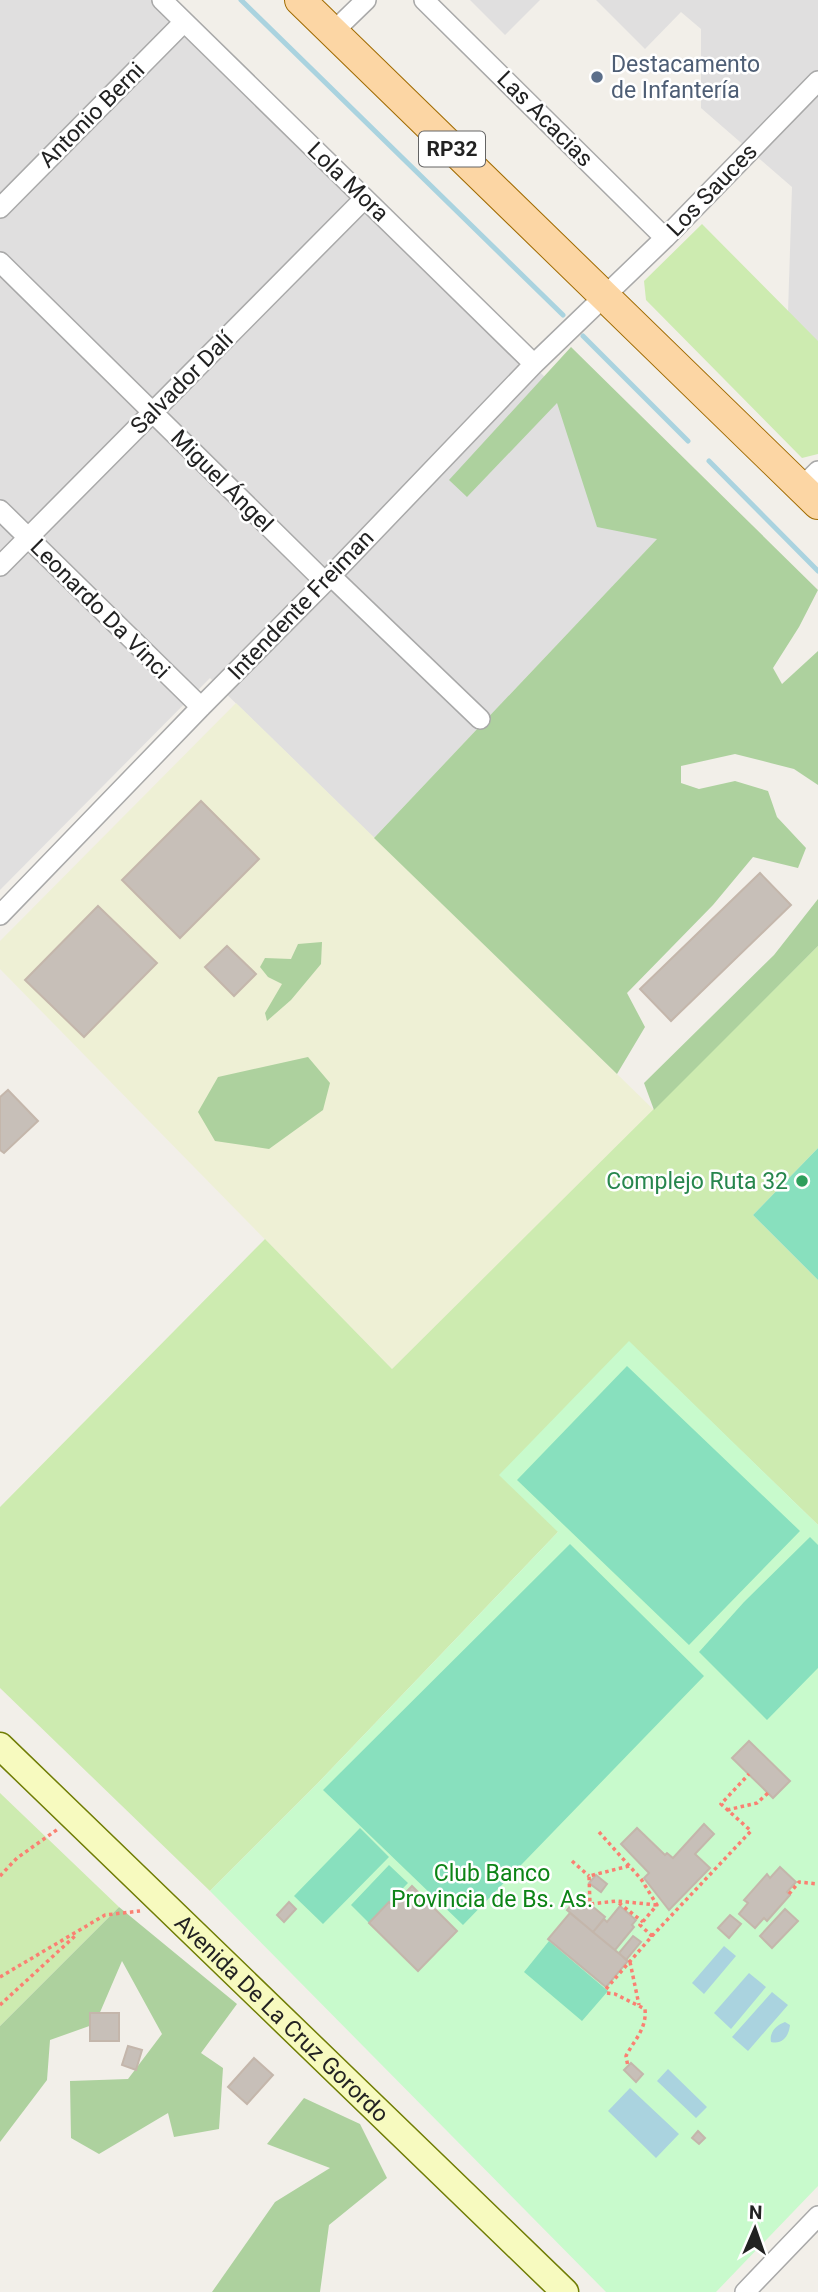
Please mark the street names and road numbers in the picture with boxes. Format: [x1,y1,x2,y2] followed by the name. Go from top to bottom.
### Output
[34,57,150,173] street label: Antonio Berni
[492,66,598,172] street label: Las Acacias
[419,132,485,166] road number: RP32
[302,137,394,227] street label: Lola Mora
[661,138,763,242] street label: Los Sauces
[125,325,240,440] street label: Salvador Dalí
[165,424,279,538] street label: Miguel Ángel
[223,524,379,686] street label: Intendente Freiman
[25,534,175,684] street label: Leonardo Da Vinci
[169,1909,394,2128] street label: Avenida De La Cruz Gorordo

